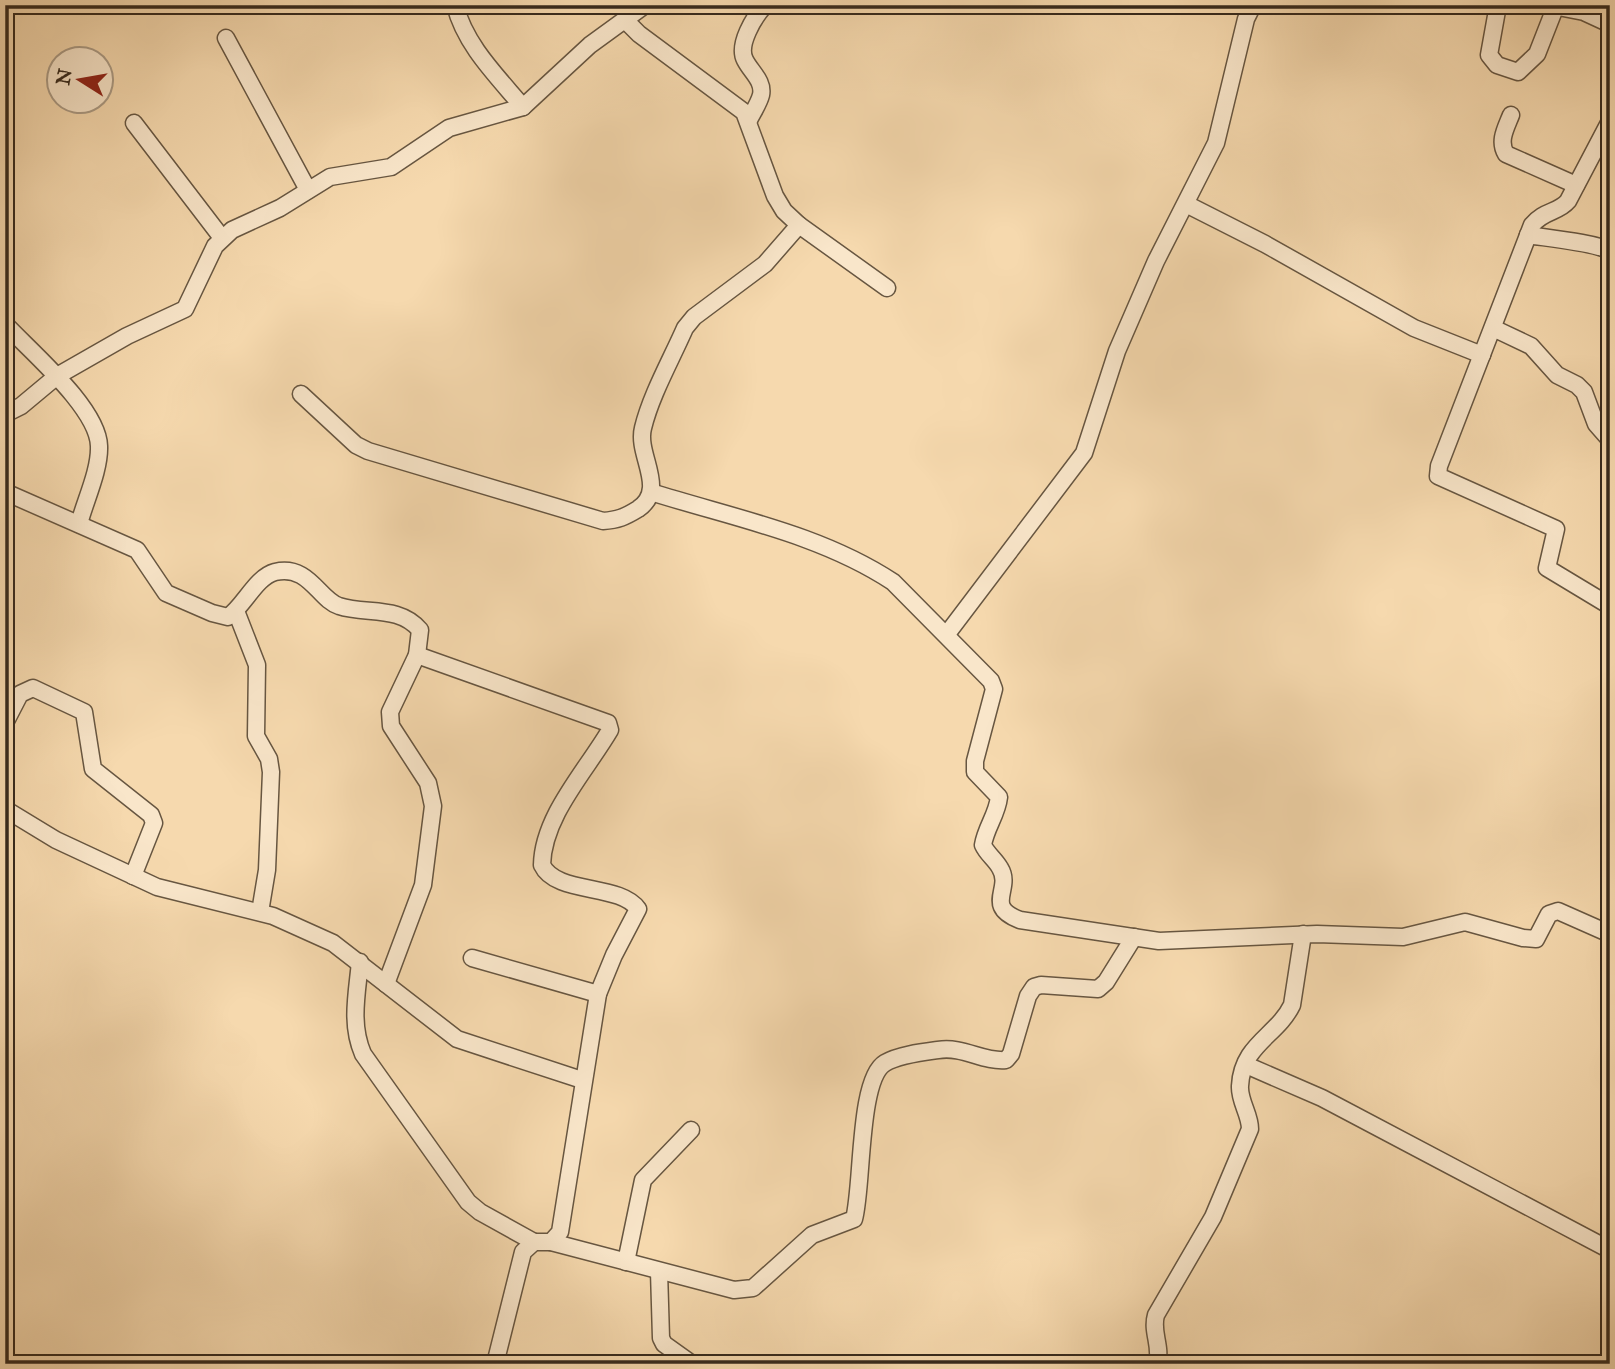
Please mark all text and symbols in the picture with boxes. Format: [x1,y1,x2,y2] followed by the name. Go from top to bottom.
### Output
[46,46,116,116] north arrow
[51,67,77,87] text: N

